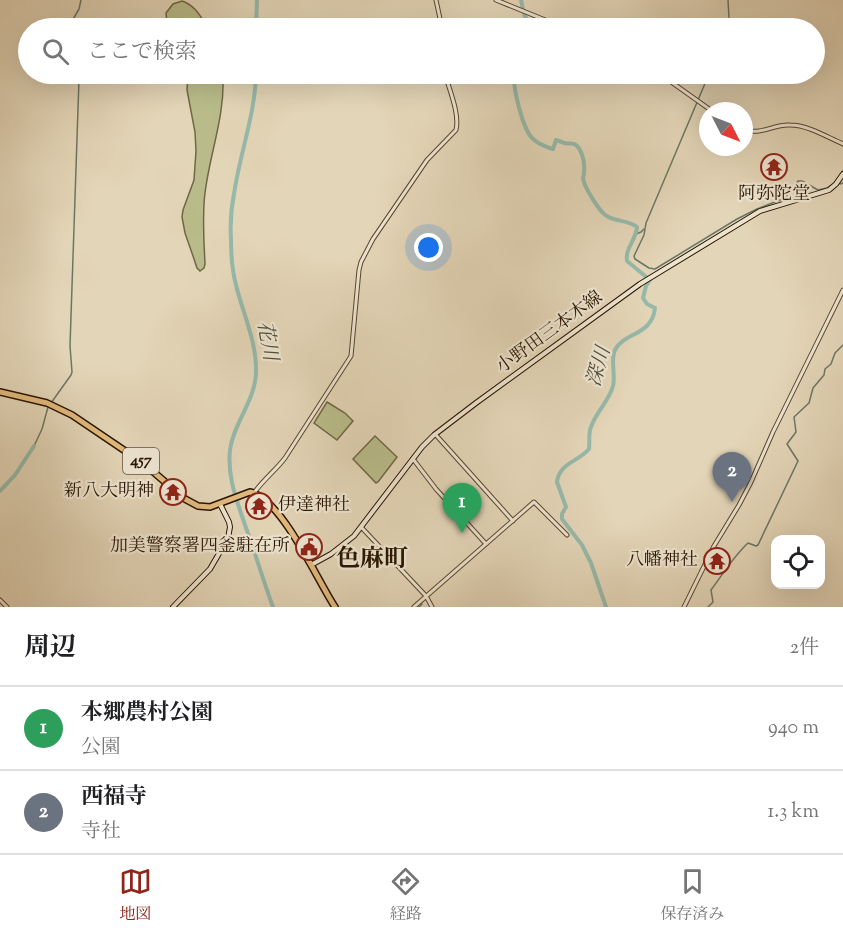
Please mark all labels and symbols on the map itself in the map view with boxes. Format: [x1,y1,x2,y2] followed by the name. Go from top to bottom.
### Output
[699,102,753,156] north arrow
[759,152,789,182] temple icon: 阿弥陀堂
[738,182,810,208] place label: 阿弥陀堂
[414,233,443,262] your location
[491,285,609,381] street label: 小野田三本木線
[248,319,284,365] water label: 花川
[581,342,620,390] water label: 深川
[123,448,159,474] road number: 457
[712,452,752,502] pin: 2
[158,477,188,507] temple icon: 新八大明神
[64,479,154,505] place label: 新八大明神
[442,484,482,533] pin: 1
[244,491,274,521] temple icon: 伊達神社
[278,493,350,519] place label: 伊達神社
[294,532,324,562] public building icon: 加美警察署四釜駐在所
[110,534,290,560] place label: 加美警察署四釜駐在所
[336,543,408,577] district label: 色麻町
[702,546,732,576] temple icon: 八幡神社
[626,548,698,574] place label: 八幡神社

